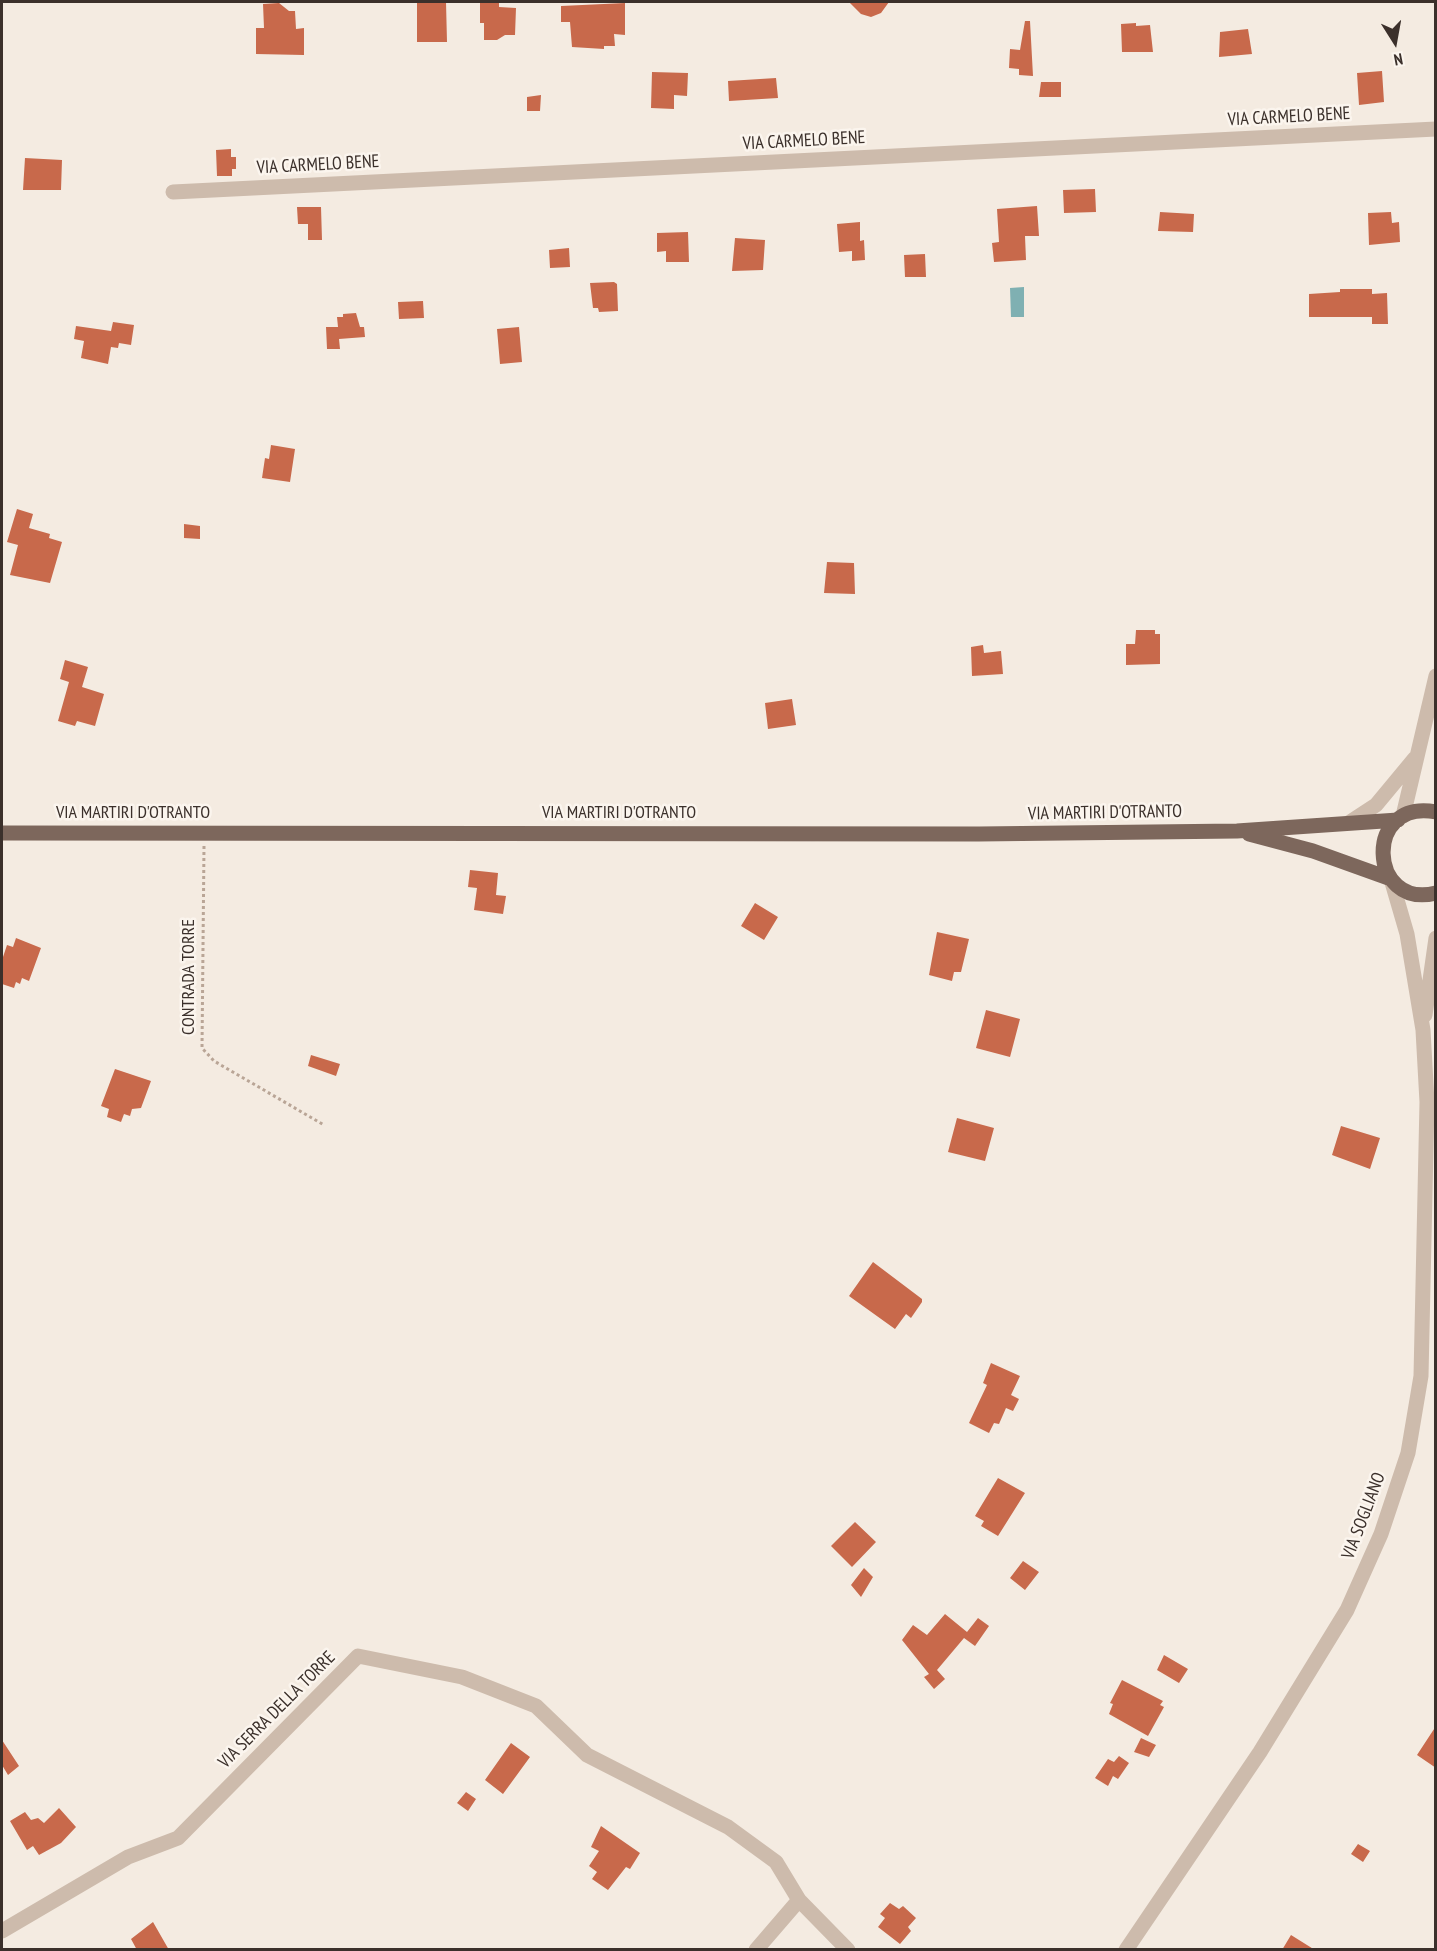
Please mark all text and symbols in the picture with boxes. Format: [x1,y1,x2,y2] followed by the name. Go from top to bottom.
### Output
[1365,12,1425,72] north arrow
[1392,49,1405,70] text: N
[1227,103,1351,131] street label: VIA CARMELO BENE
[742,127,866,155] street label: VIA CARMELO BENE
[256,151,380,179] street label: VIA CARMELO BENE
[1028,801,1182,825] street label: VIA MARTIRI D'OTRANTO
[56,802,210,824] street label: VIA MARTIRI D'OTRANTO
[542,802,696,824] street label: VIA MARTIRI D'OTRANTO
[178,919,200,1035] street label: CONTRADA TORRE
[1338,1470,1390,1562] street label: VIA SOGLIANO
[214,1647,340,1773] street label: VIA SERRA DELLA TORRE

